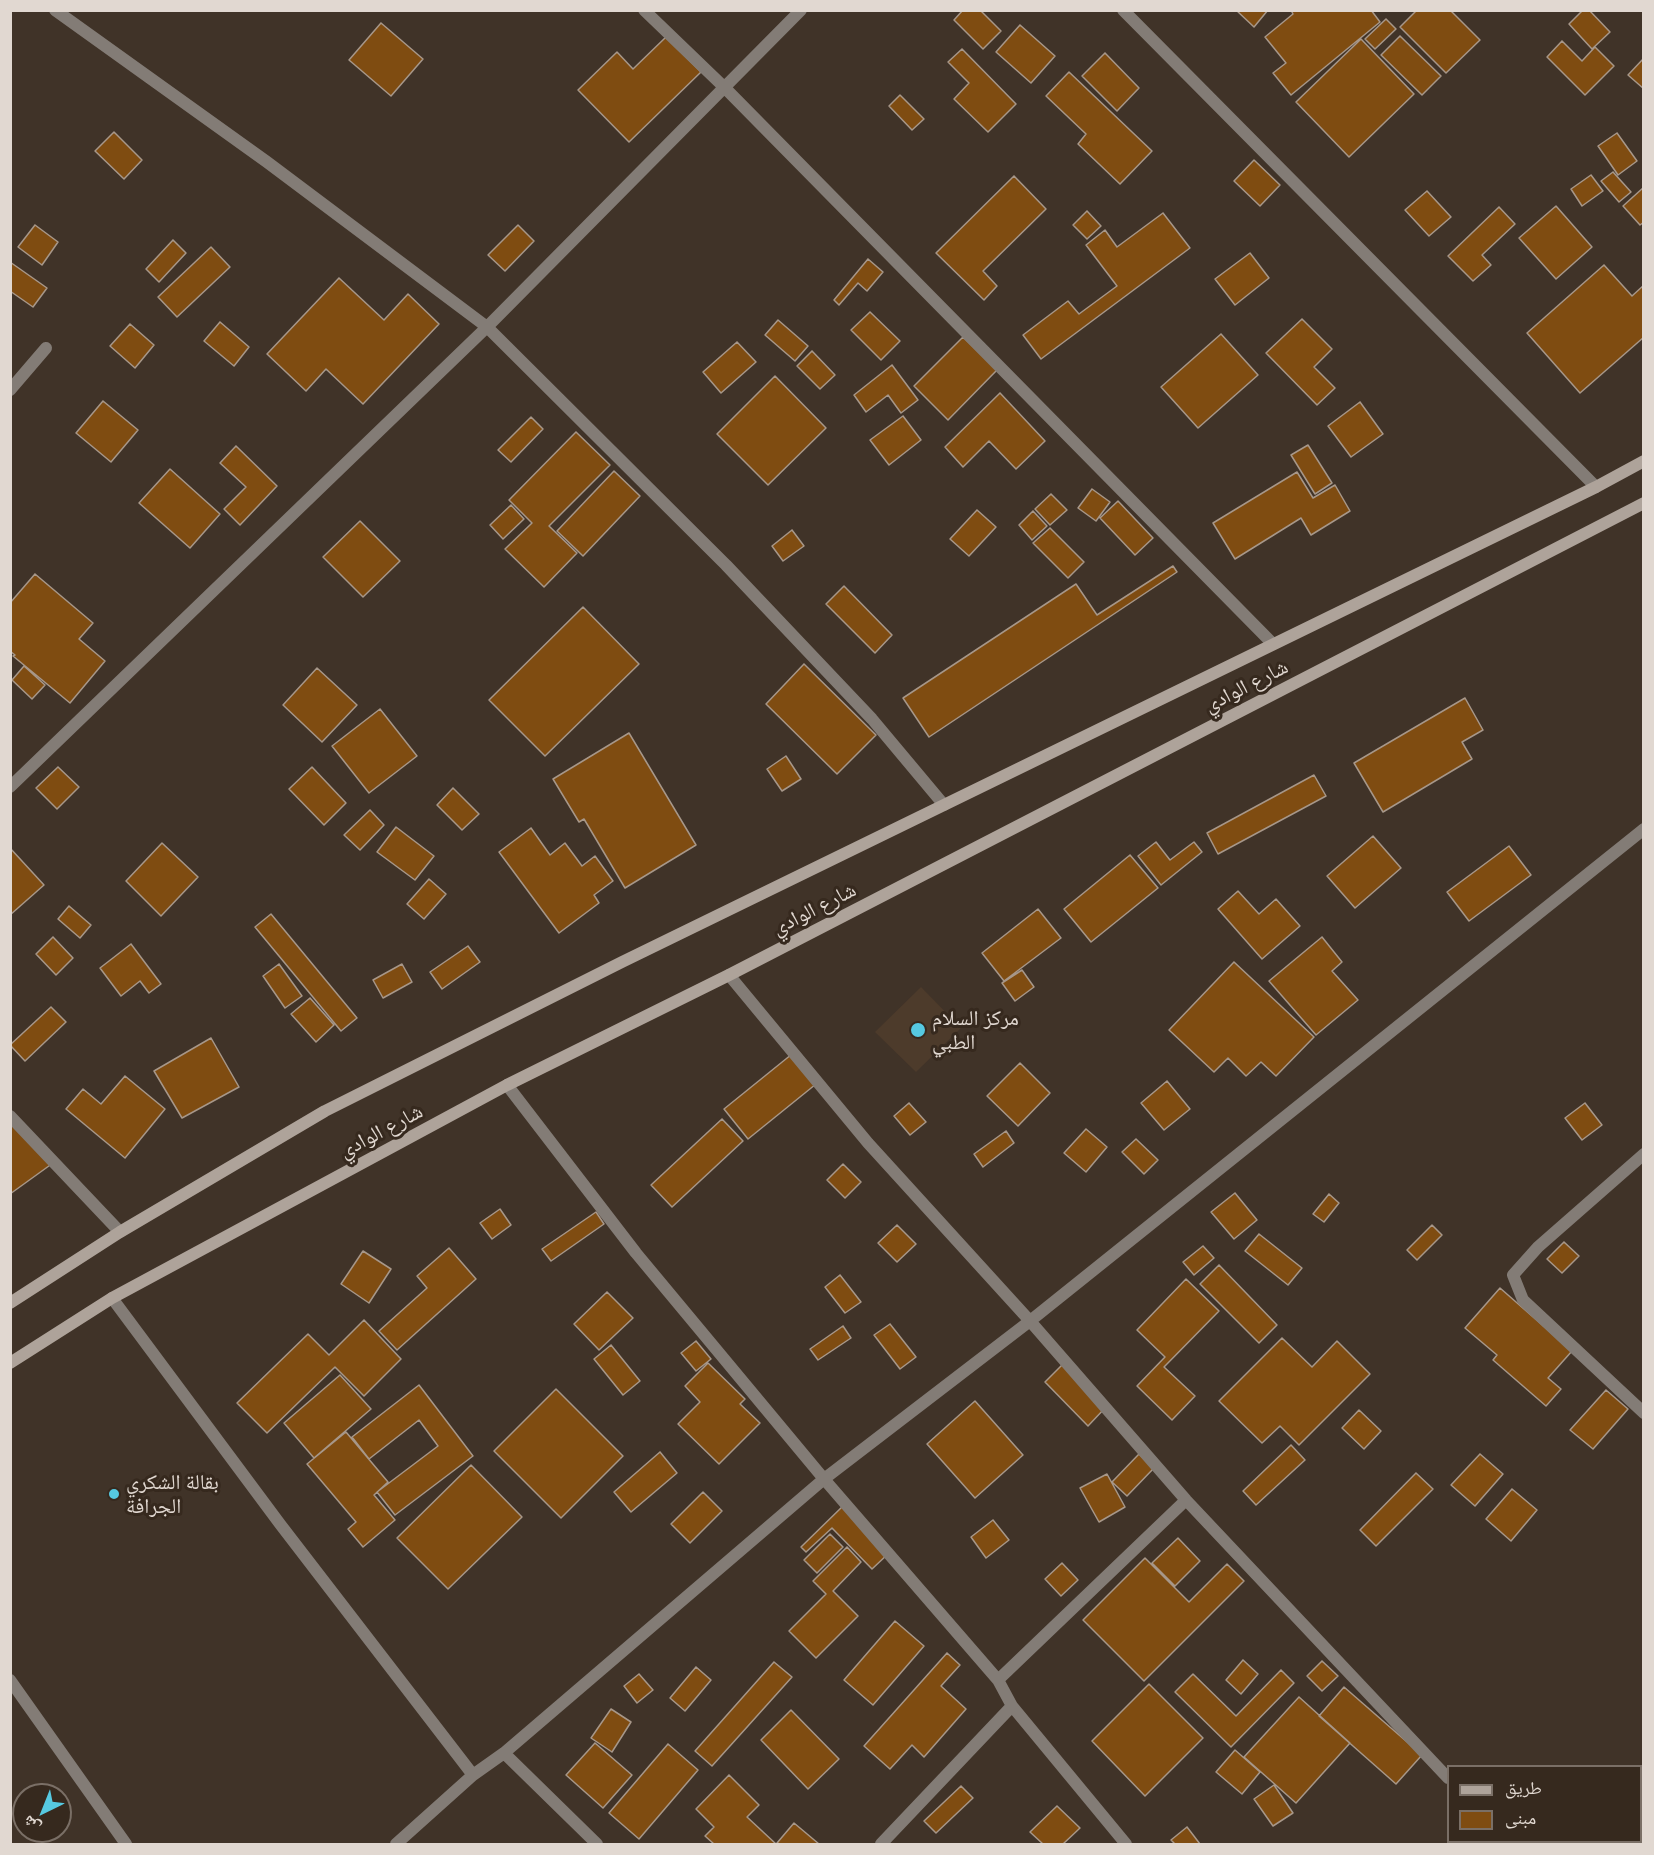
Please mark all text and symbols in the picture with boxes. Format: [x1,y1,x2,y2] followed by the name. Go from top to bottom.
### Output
[1200,654,1292,718] street label: شارع الوادي
[768,877,860,941] street label: شارع الوادي
[932,1005,1019,1055] place label: مركز السلام الطبي
[909,1021,927,1039] marker: مركز السلام الطبي
[335,1098,427,1164] street label: شارع الوادي
[126,1469,219,1519] place label: بقالة الشكري الجرافة
[107,1487,121,1501] marker: بقالة الشكري الجرافة
[1447,1765,1642,1843] legend
[1505,1775,1542,1799] text: طريق
[12,1783,72,1843] north arrow
[1505,1805,1536,1829] text: مبنى
[17,1812,44,1839] text: ش

